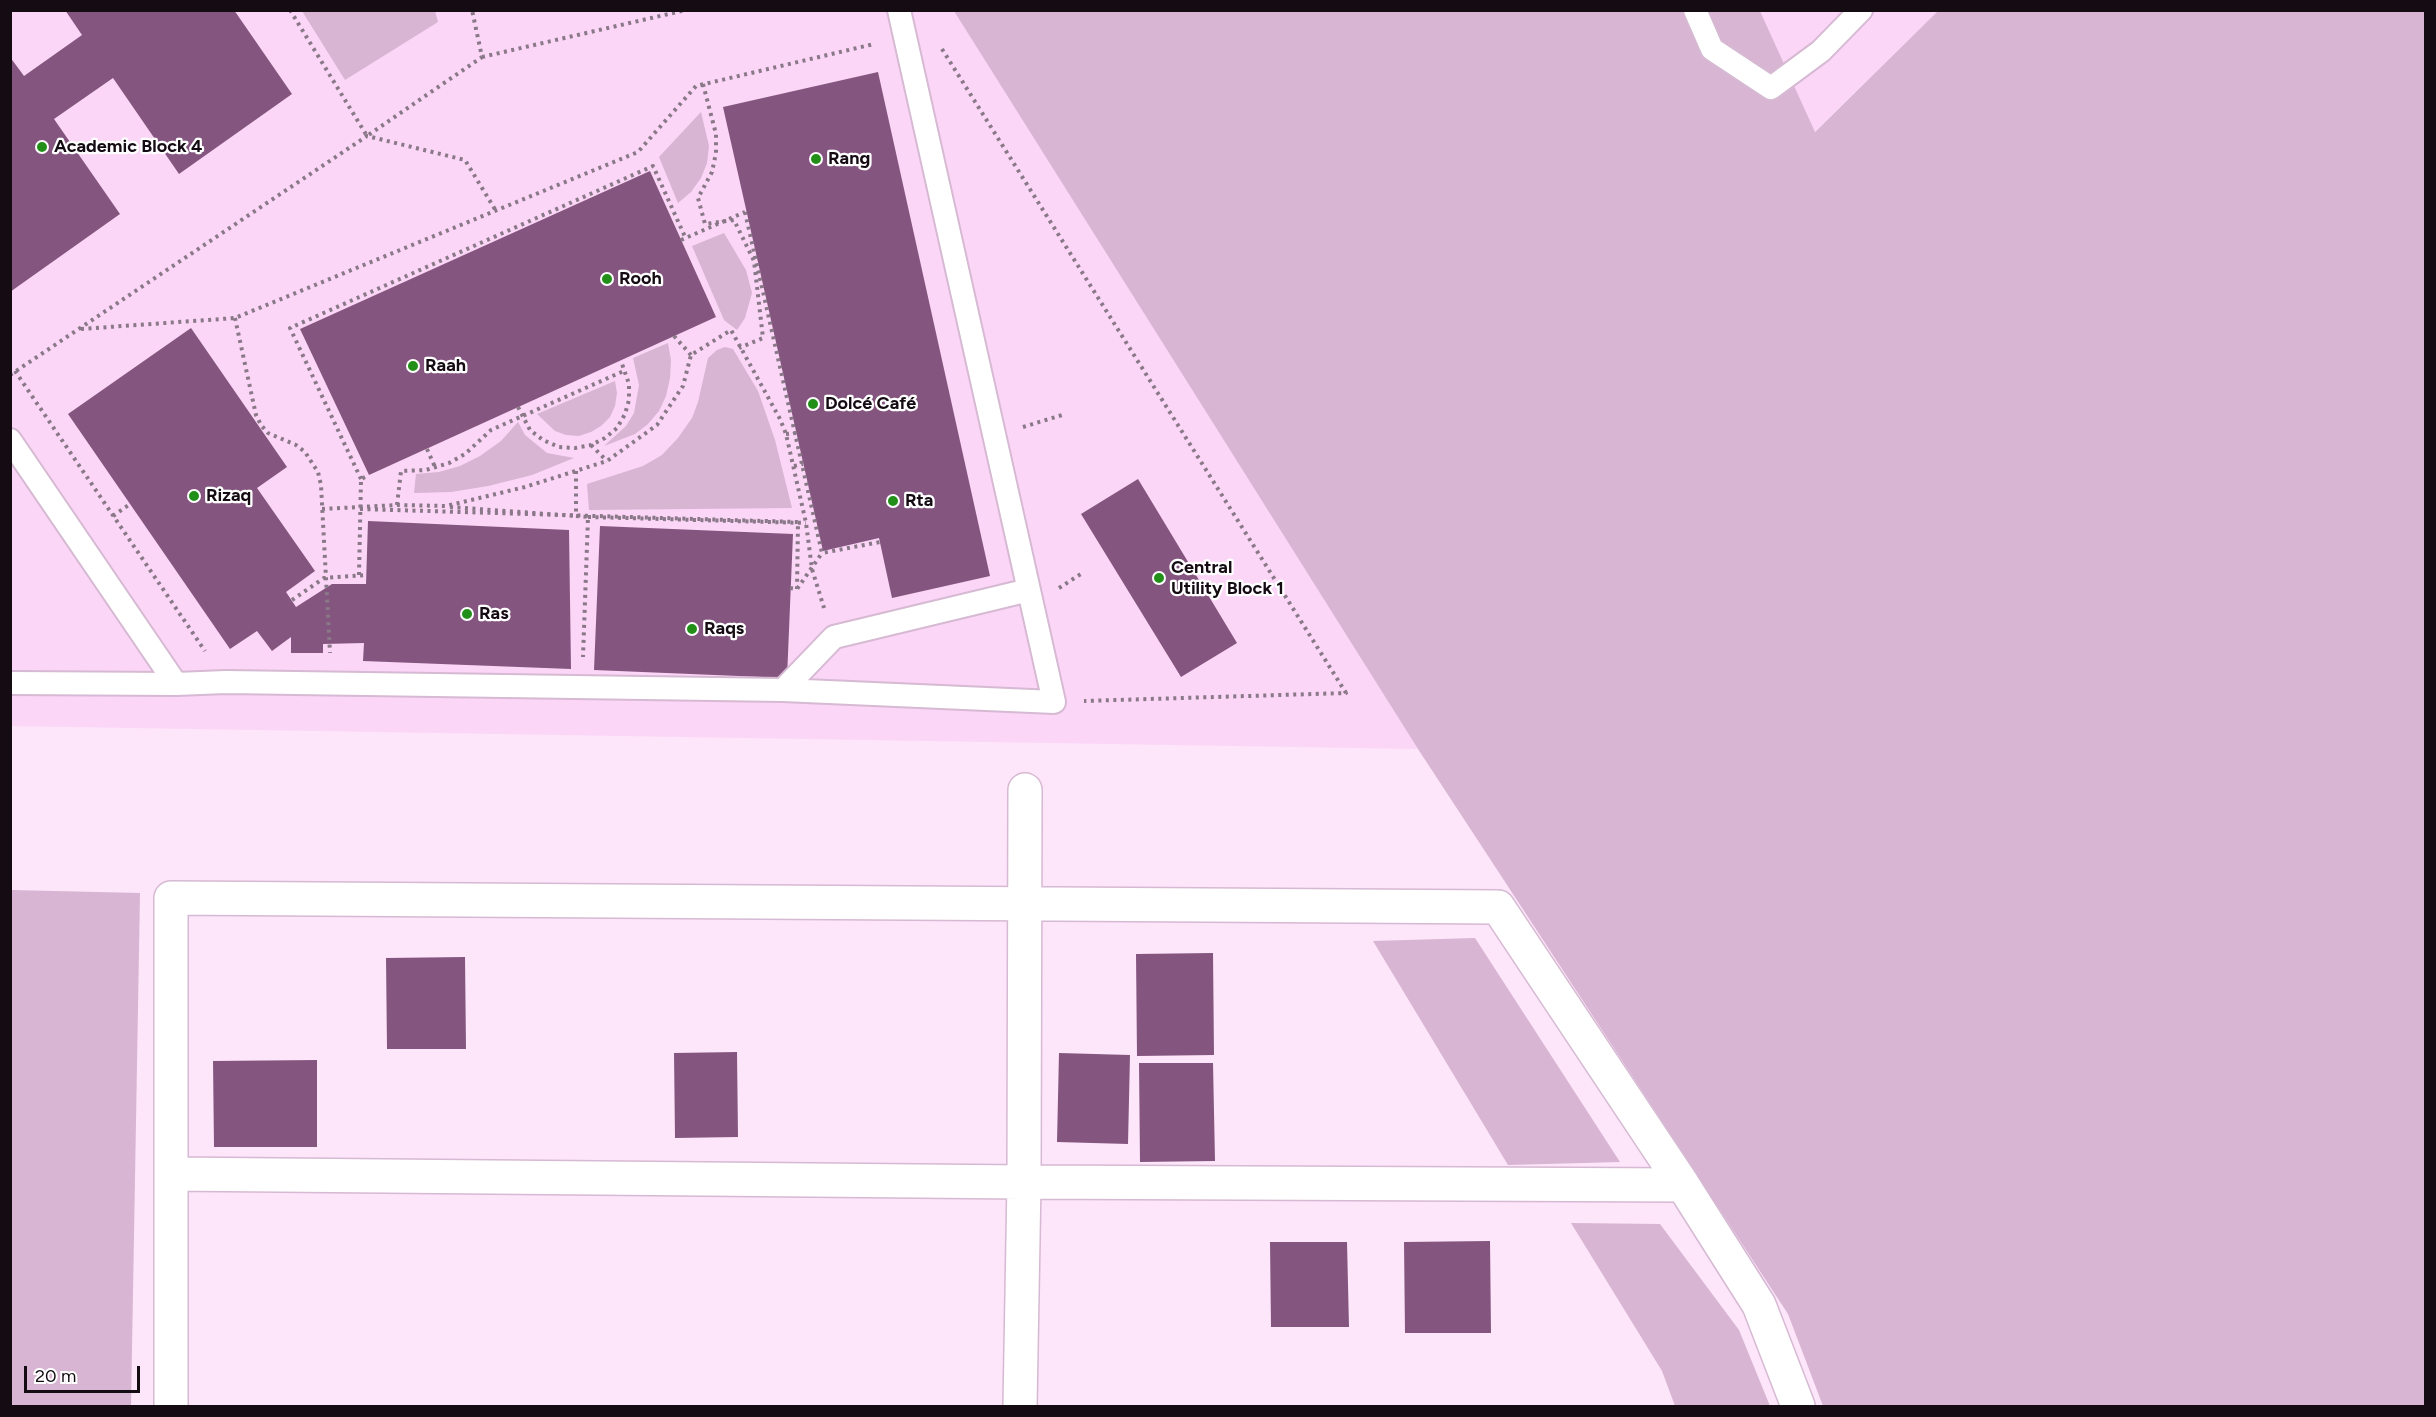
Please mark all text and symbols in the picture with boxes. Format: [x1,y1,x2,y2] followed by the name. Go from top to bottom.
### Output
[54,136,202,158] place label: Academic Block 4
[35,140,49,154] marker: Academic Block 4
[828,148,870,170] place label: Rang
[809,152,823,166] marker: Rang
[619,268,662,290] place label: Rooh
[600,272,614,286] marker: Rooh
[425,355,466,377] place label: Raah
[406,359,420,373] marker: Raah
[825,393,916,415] place label: Dolcé Café
[806,397,820,411] marker: Dolcé Café
[206,485,251,507] place label: Rizaq
[187,489,201,503] marker: Rizaq
[905,490,933,512] place label: Rta
[886,494,900,508] marker: Rta
[1171,557,1284,600] place label: Central Utility Block 1
[1152,571,1166,585] marker: Central Utility Block 1
[479,603,509,625] place label: Ras
[460,607,474,621] marker: Ras
[704,618,744,640] place label: Raqs
[685,622,699,636] marker: Raqs
[27,1354,142,1392] scale bar
[35,1365,76,1387] text: 20 m

